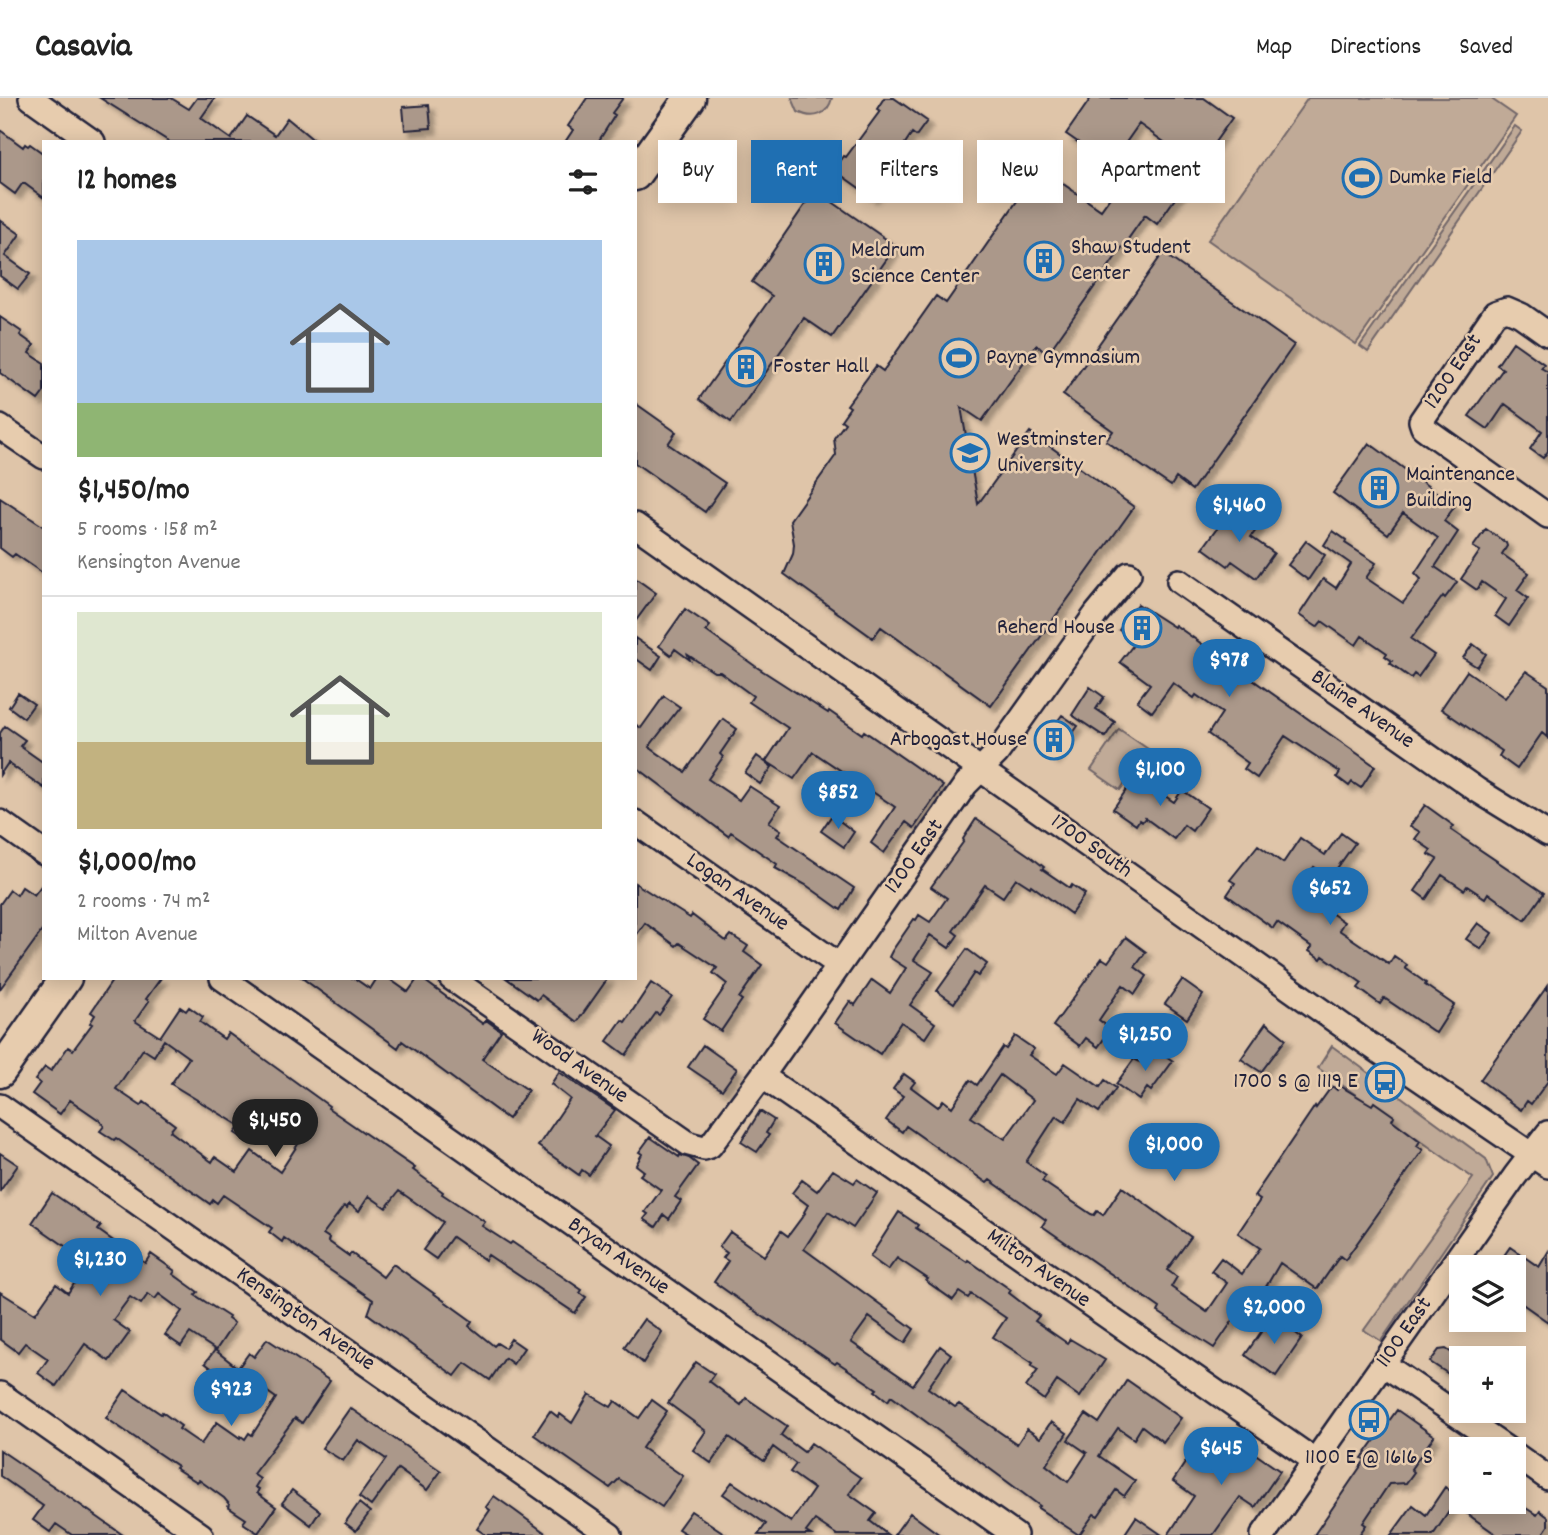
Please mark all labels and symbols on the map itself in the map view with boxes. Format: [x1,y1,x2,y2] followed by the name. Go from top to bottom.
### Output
[1341,157,1383,199] sports icon: Dumke Field
[1389,162,1492,195] place label: Dumke Field
[1071,232,1191,291] place label: Shaw Student Center
[851,235,980,294] place label: Meldrum Science Center
[1023,240,1065,282] building icon: Shaw Student Center
[803,243,845,285] building icon: Meldrum Science Center
[1417,328,1491,416] street label: 1200 East
[938,337,980,379] sports icon: Payne Gymnasium
[986,342,1140,375] place label: Payne Gymnasium
[725,346,767,388] building icon: Foster Hall
[773,351,870,384] place label: Foster Hall
[997,424,1106,483] place label: Westminster University
[949,432,991,474] school or university icon: Westminster University
[1406,459,1515,518] place label: Maintenance Building
[1358,467,1400,509] building icon: Maintenance Building
[1182,484,1296,544] pin: $1,460
[1121,607,1163,649] building icon: Reherd House
[997,612,1115,645] place label: Reherd House
[1188,640,1270,699] pin: $978
[1303,662,1421,758] street label: Blaine Avenue
[1033,719,1075,761] building icon: Arbogast House
[890,724,1027,757] place label: Arbogast House
[1103,748,1217,808] pin: $1,100
[797,772,879,831] pin: $852
[1043,807,1139,887] street label: 1700 South
[877,813,953,901] street label: 1200 East
[679,845,795,941] street label: Logan Avenue
[1289,868,1371,927] pin: $652
[1088,1014,1202,1073] pin: $1,250
[523,1021,635,1113] street label: Wood Avenue
[1364,1061,1406,1103] bus stop icon: 1700 S @ 1119 E
[1233,1066,1359,1099] place label: 1700 S @ 1119 E
[218,1100,332,1159] pin: $1,450
[1117,1124,1231,1183] pin: $1,000
[560,1210,676,1304] street label: Bryan Avenue
[979,1221,1097,1317] street label: Milton Avenue
[43,1238,157,1298] pin: $1,230
[229,1260,381,1380] street label: Kensington Avenue
[1217,1286,1331,1346] pin: $2,000
[1369,1291,1441,1375] street label: 1100 East
[190,1368,272,1428] pin: $923
[1348,1399,1390,1441] bus stop icon: 1100 E @ 1616 S
[1180,1428,1262,1487] pin: $645
[1305,1442,1433,1475] place label: 1100 E @ 1616 S

